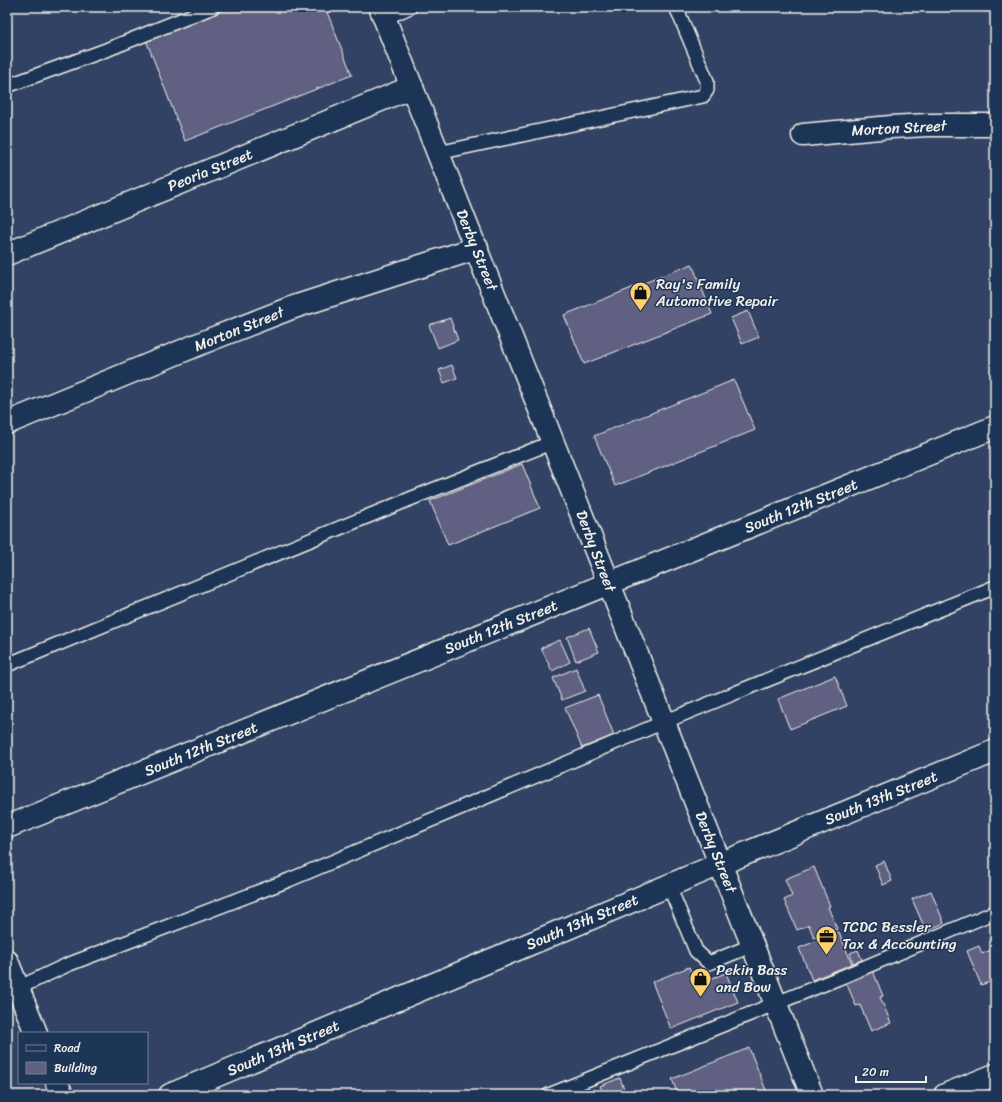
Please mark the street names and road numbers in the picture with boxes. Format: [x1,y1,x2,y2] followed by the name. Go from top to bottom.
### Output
[851,112,948,143] street label: Morton Street
[164,141,257,199] street label: Peoria Street
[449,205,506,296] street label: Derby Street
[190,299,289,359] street label: Morton Street
[740,471,862,541] street label: South 12th Street
[568,506,624,597] street label: Derby Street
[440,592,562,662] street label: South 12th Street
[140,714,262,784] street label: South 12th Street
[821,763,942,833] street label: South 13th Street
[688,807,745,898] street label: Derby Street
[522,886,643,957] street label: South 13th Street
[223,1012,344,1083] street label: South 13th Street

